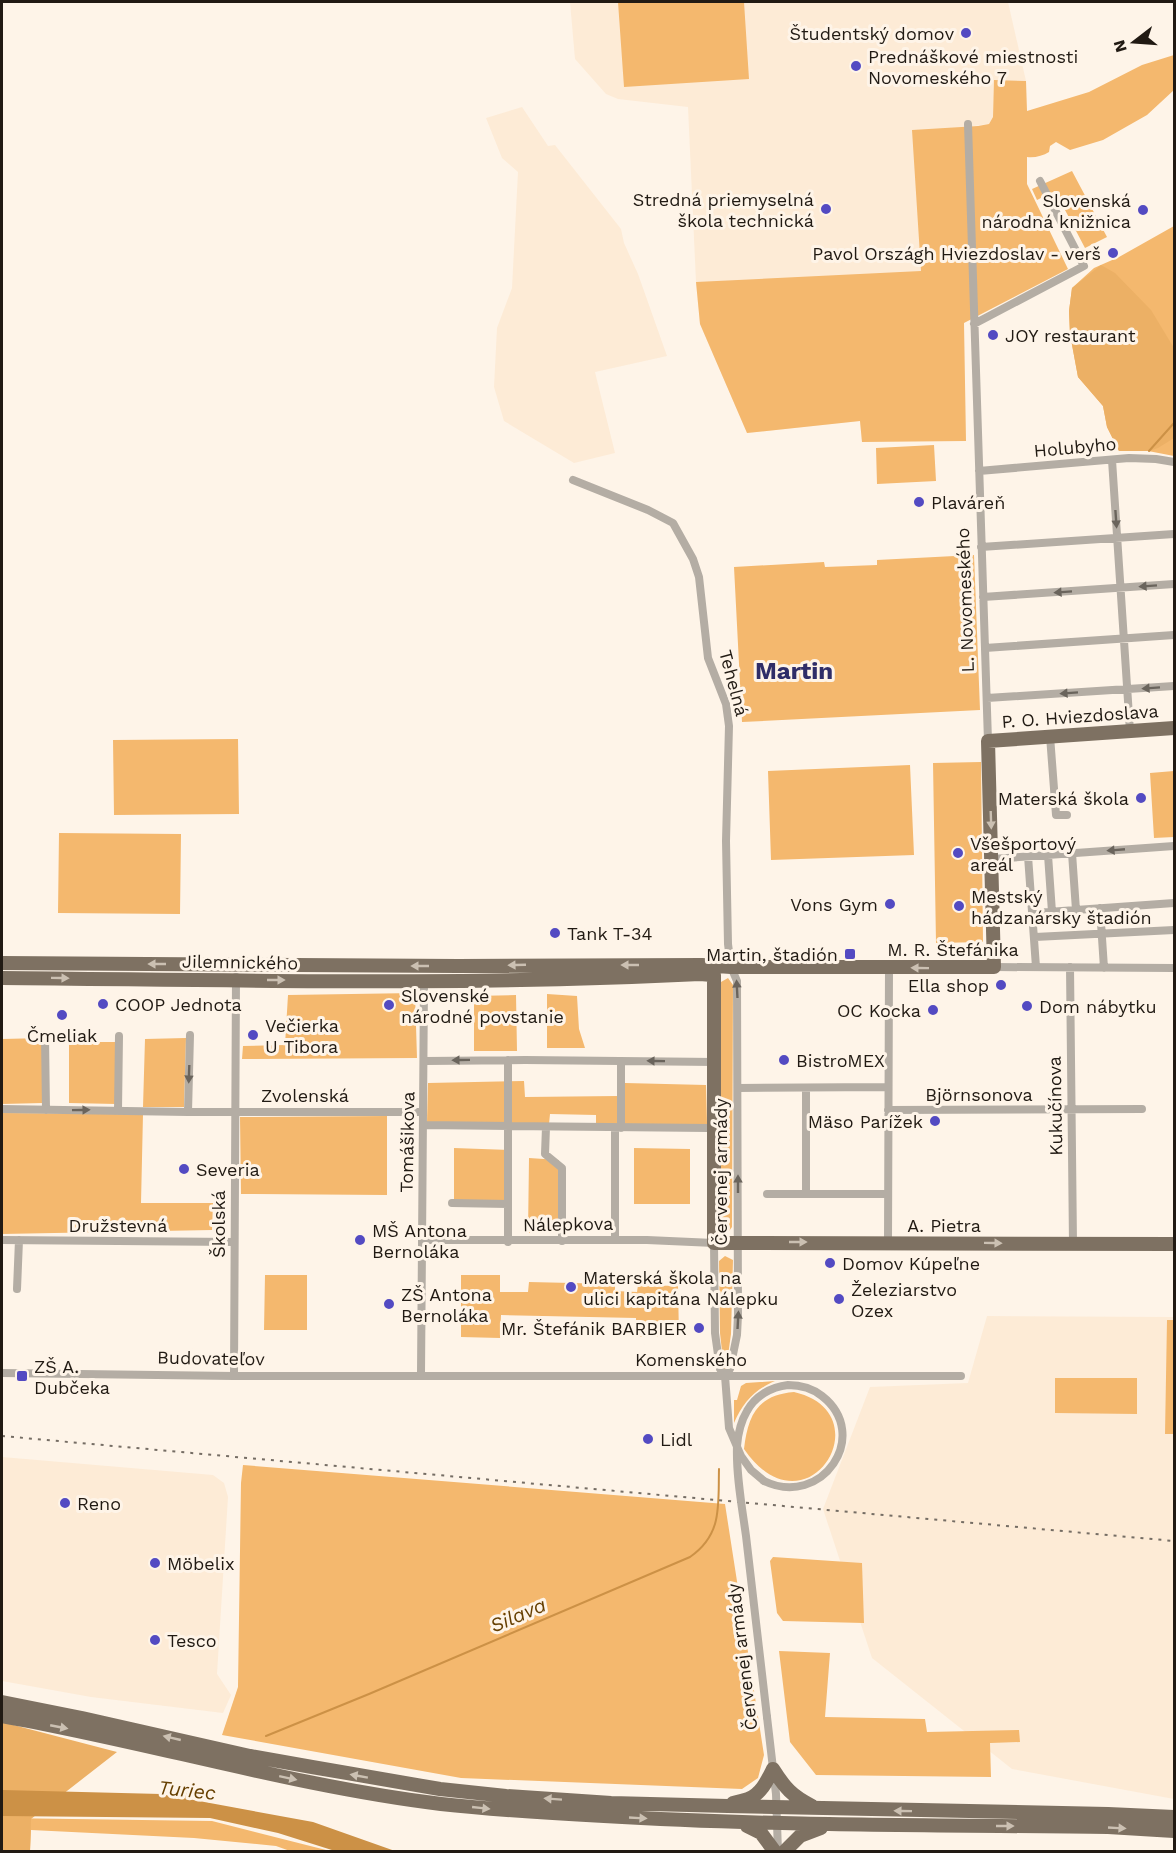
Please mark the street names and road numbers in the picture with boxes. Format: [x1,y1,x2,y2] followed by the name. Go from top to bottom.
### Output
[1033,433,1117,461] street label: Holubyho
[952,527,978,673] street label: L. Novomeského
[715,648,753,718] street label: Tehelná
[1001,700,1159,732] street label: P. O. Hviezdoslava
[887,939,1019,960] street label: M. R. Štefánika
[182,950,298,974] street label: Jilemnického
[1044,1056,1066,1156] street label: Kukučínova
[925,1084,1033,1105] street label: Björnsonova
[261,1085,349,1106] street label: Zvolenská
[396,1091,418,1193] street label: Tomášikova
[710,1097,731,1246] street label: Červenej armády
[208,1190,229,1258] street label: Školská
[523,1213,613,1235] street label: Nálepkova
[69,1215,167,1236] street label: Družstevná
[907,1215,981,1236] street label: A. Pietra
[157,1347,266,1369] street label: Budovateľov
[635,1349,747,1370] street label: Komenského
[722,1582,761,1732] street label: Červenej armády

